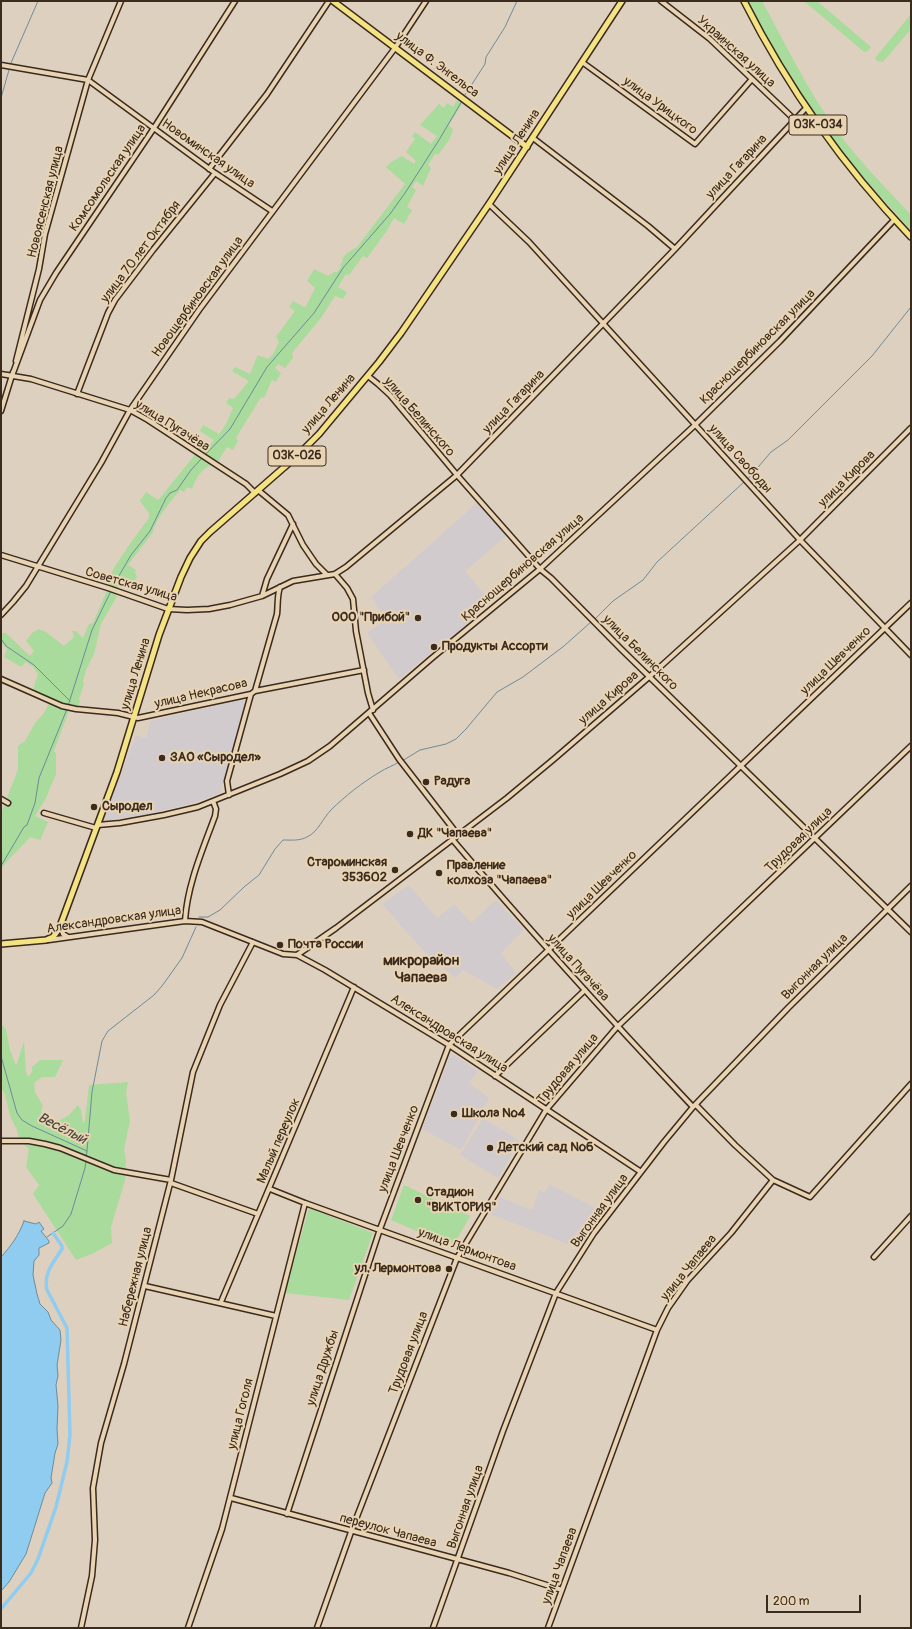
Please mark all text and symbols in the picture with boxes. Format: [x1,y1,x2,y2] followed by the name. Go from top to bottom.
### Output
[694,13,778,91] street label: Украинская улица
[392,29,482,101] street label: улица Ф. Энгельса
[620,74,700,138] street label: улица Урицкого
[490,107,544,177] street label: улица Ленина
[789,115,847,135] road number: 03К-034
[158,116,258,192] street label: Новоминская улица
[66,122,150,234] street label: Комсомольская улица
[703,132,771,202] street label: улица Гагарина
[25,144,67,260] street label: Новоясенская улица
[98,198,184,306] street label: улица 70 лет Октября
[149,234,247,360] street label: Новощербиновская улица
[697,286,819,408] street label: Краснощербиновская улица
[480,367,548,437] street label: улица Гагарина
[299,371,359,437] street label: улица Ленина
[380,374,458,460] street label: улица Белинского
[132,397,212,455] street label: улица Пугачёва
[705,421,775,497] street label: улица Свободы
[268,446,326,466] road number: 03К-026
[815,447,879,511] street label: улица Кирова
[459,511,587,625] street label: Краснощербиновская улица
[83,564,179,606] street label: Советская улица
[331,610,410,626] place label: ООО "Прибой"
[599,612,681,694] street label: улица Белинского
[413,613,423,623] marker: ООО "Прибой"
[798,624,874,698] street label: улица Шевченко
[118,636,154,712] street label: улица Ленина
[442,639,548,655] place label: Продукты Ассорти
[429,642,439,652] marker: Продукты Ассорти
[576,668,642,728] street label: улица Кирова
[153,676,249,712] street label: улица Некрасова
[170,750,261,766] place label: ЗАО «Сыродел»
[157,753,167,763] marker: ЗАО «Сыродел»
[434,774,470,790] place label: Радуга
[421,777,431,787] marker: Радуга
[102,799,153,815] place label: Сыродел
[89,802,99,812] marker: Сыродел
[762,804,836,876] street label: Трудовая улица
[418,826,492,842] place label: ДК "Чапаева"
[405,829,415,839] marker: ДК "Чапаева"
[564,848,640,922] street label: улица Шевченко
[307,855,387,886] place label: Староминская 353602
[447,858,552,889] place label: Правление колхоза "Чапаева"
[390,865,400,875] marker: Староминская 353602
[434,868,444,878] marker: Правление колхоза "Чапаева"
[46,903,182,937] street label: Александровская улица
[544,931,612,1005] street label: улица Пугачёва
[779,931,851,1003] street label: Выгонная улица
[288,937,363,953] place label: Почта России
[275,940,285,950] marker: Почта России
[383,952,459,987] district label: микрорайон Чапаева
[387,991,511,1077] street label: Александровская улица
[534,1031,602,1107] street label: Трудовая улица
[254,1096,304,1186] street label: Малый переулок
[375,1103,423,1195] street label: улица Шевченко
[462,1106,525,1122] place label: Школа №4
[449,1109,459,1119] marker: Школа №4
[35,1110,89,1148] water label: Весёлый
[498,1140,593,1156] place label: Детский сад №6
[485,1143,495,1153] marker: Детский сад №6
[568,1171,632,1251] street label: Выгонная улица
[426,1185,496,1216] place label: Стадион "ВИКТОРИЯ"
[413,1195,423,1205] marker: Стадион "ВИКТОРИЯ"
[116,1225,156,1329] street label: Набережная улица
[416,1225,518,1275] street label: улица Лермонтова
[658,1232,720,1304] street label: улица Чапаева
[355,1261,441,1277] place label: ул. Лермонтова
[444,1264,454,1274] marker: ул. Лермонтова
[386,1309,432,1397] street label: Трудовая улица
[303,1328,343,1408] street label: улица Дружбы
[225,1377,257,1451] street label: улица Гоголя
[444,1463,488,1551] street label: Выгонная улица
[338,1511,438,1551] street label: переулок Чапаева
[539,1525,581,1607] street label: улица Чапаева
[768,1587,863,1613] scale bar
[773,1594,809,1609] text: 200 m

